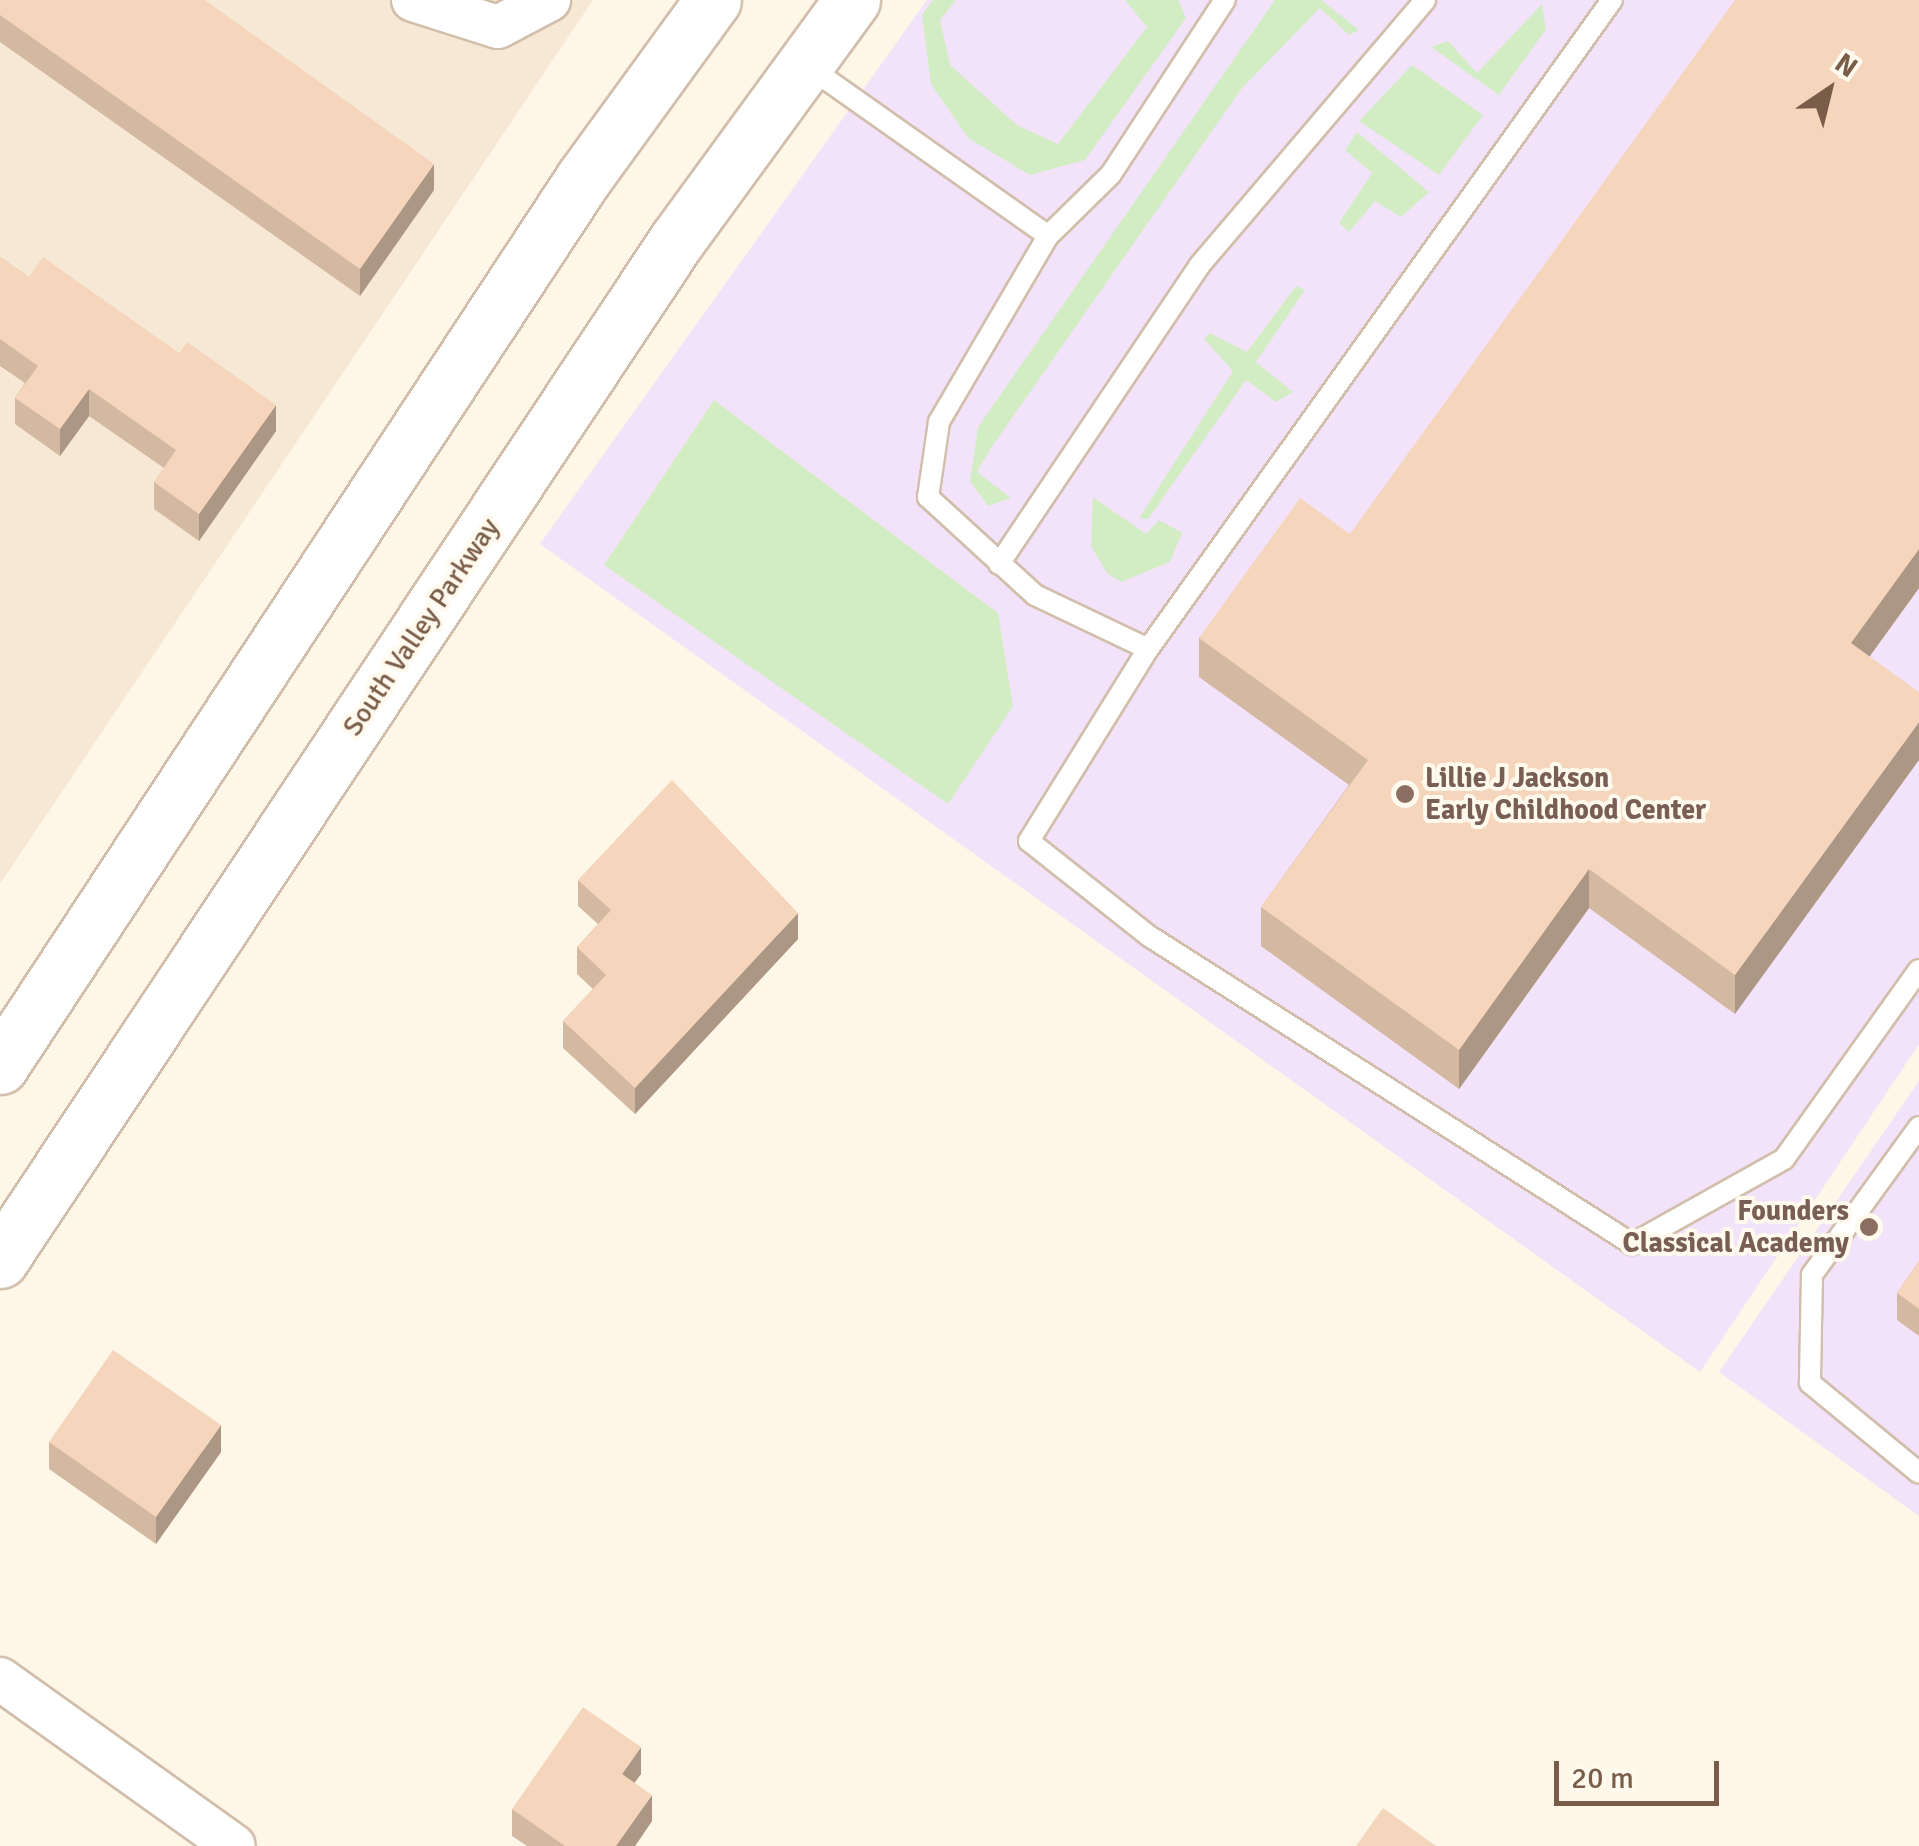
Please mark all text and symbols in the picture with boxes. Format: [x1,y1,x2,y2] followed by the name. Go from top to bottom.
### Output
[1779,40,1879,140] north arrow
[1828,46,1864,85] text: N
[336,512,506,742] street label: South Valley Parkway
[1425,761,1706,827] place label: Lillie J Jackson Early Childhood Center
[1394,783,1416,805] marker: Lillie J Jackson Early Childhood Center
[1623,1194,1849,1260] place label: Founders Classical Academy
[1858,1216,1880,1238] marker: Founders Classical Academy
[1559,1741,1724,1803] scale bar
[1571,1760,1634,1797] text: 20 m

